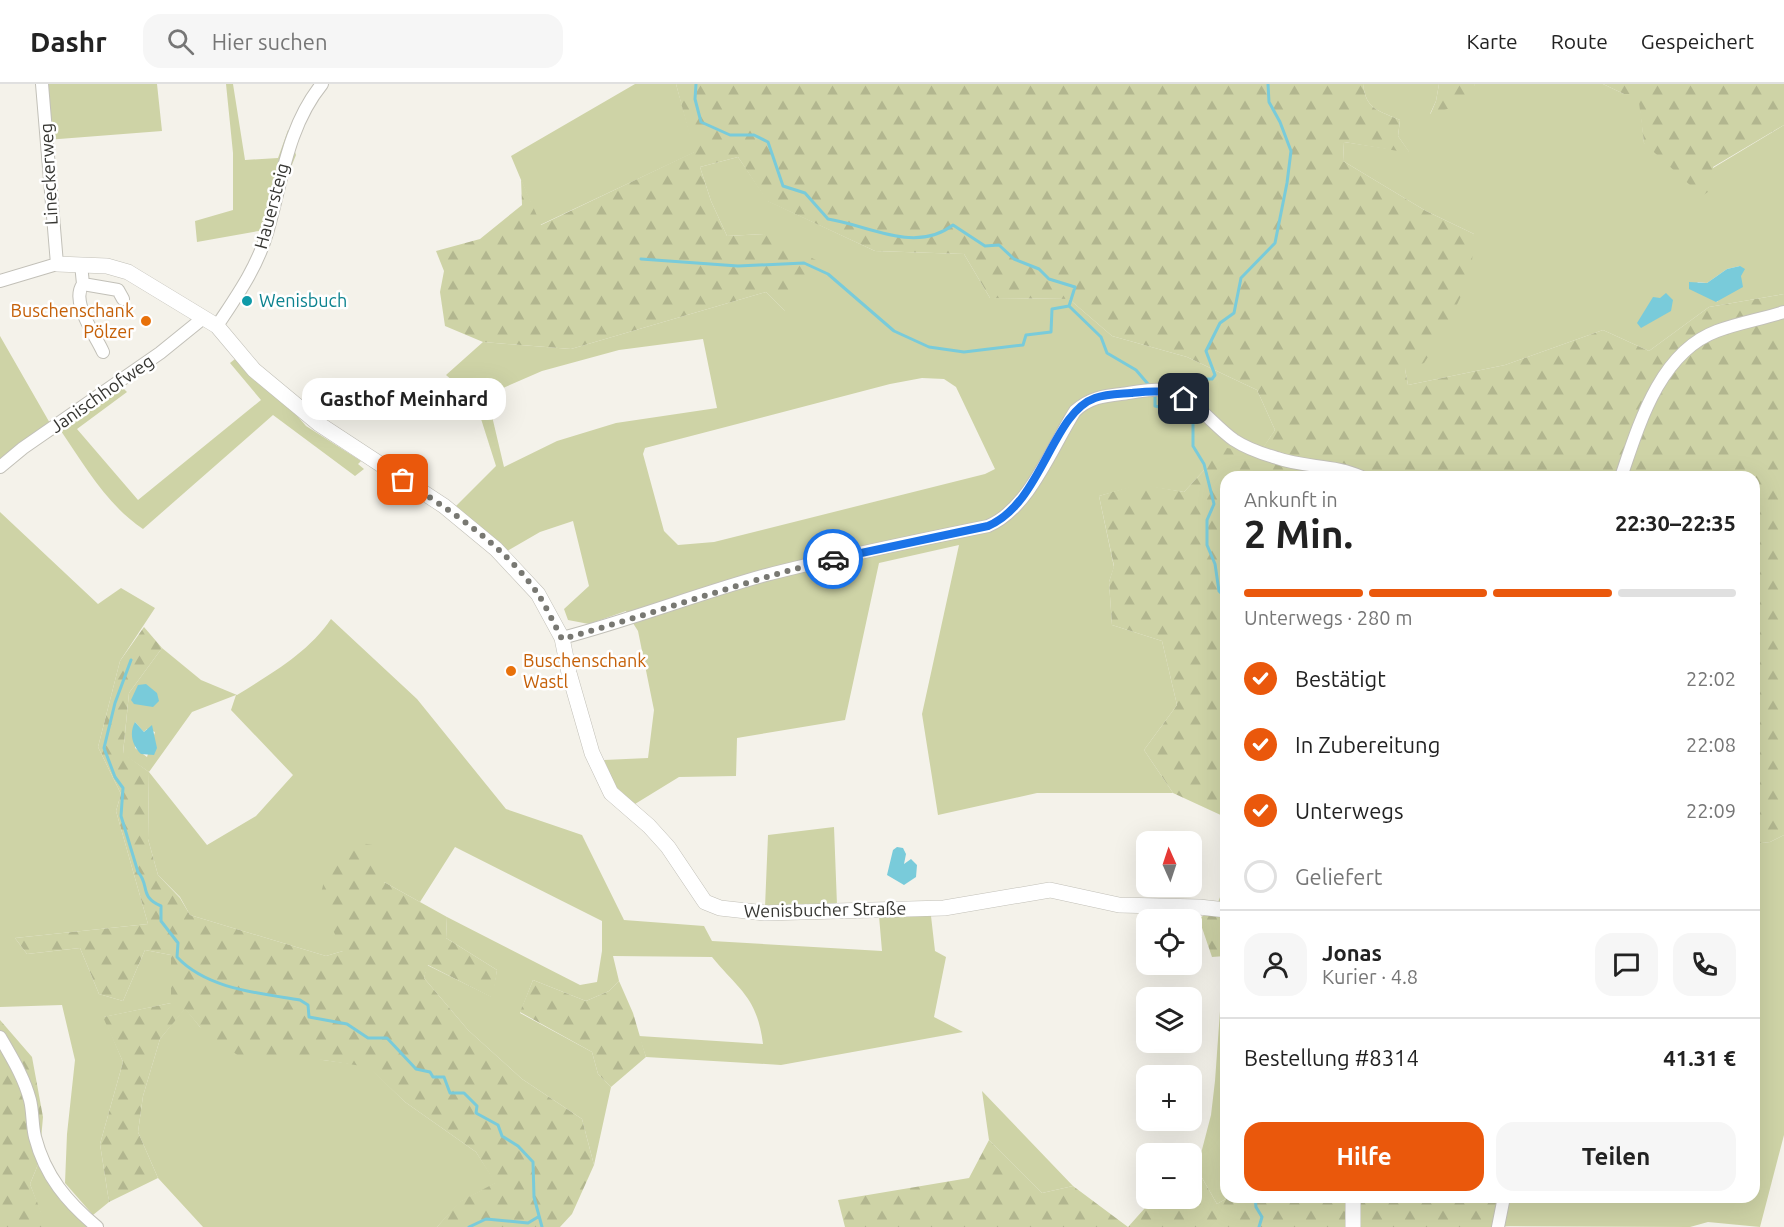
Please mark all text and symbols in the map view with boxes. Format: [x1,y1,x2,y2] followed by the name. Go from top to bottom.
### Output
[143,14,563,68] search box
[164,25,197,58] icon: search
[30,26,107,57] text: Dashr
[212,29,328,54] text: Hier suchen
[1466,29,1518,53] text: Karte
[1551,29,1608,53] text: Route
[1641,29,1754,53] text: Gespeichert
[35,122,61,226] street label: Lineckerweg
[250,160,292,251] street label: Hauersteig
[259,290,347,310] place label: Wenisbuch
[240,294,254,308] marker: Wenisbuch
[11,300,134,341] place label: Buschenschank Pölzer
[139,314,153,328] marker: Buschenschank Pölzer
[46,350,157,436] street label: Janischhofweg
[1158,373,1209,424] pin
[301,378,505,420] callout: Gasthof Meinhard
[1167,382,1200,415] icon: home
[320,387,488,410] text: Gasthof Meinhard
[377,454,428,505] pin
[386,463,419,496] icon: bag
[1244,488,1338,511] text: Ankunft in
[1615,510,1736,535] text: 22:30–22:35
[1244,512,1353,555] text: 2 Min.
[803,529,863,589] courier
[817,543,850,576] icon: car
[1244,606,1412,629] text: Unterwegs · 280 m
[523,650,646,691] place label: Buschenschank Wastl
[1244,662,1277,695] icon: check
[504,664,518,678] marker: Buschenschank Wastl
[1295,666,1386,691] text: Bestätigt
[1686,667,1736,690] text: 22:02
[1244,728,1277,761] icon: check
[1295,732,1440,757] text: In Zubereitung
[1686,733,1736,756] text: 22:08
[1244,794,1277,827] icon: check
[1295,798,1404,823] text: Unterwegs
[1686,799,1736,822] text: 22:09
[1136,831,1202,897] north arrow
[1136,831,1202,1209] map controls
[1295,864,1382,889] text: Geliefert
[744,898,906,920] street label: Wenisbucher Straße
[1136,909,1202,975] button: locate
[1244,933,1307,996] button: person
[1595,933,1658,996] button: chat
[1673,933,1736,996] button: phone
[1322,940,1382,965] text: Jonas
[1322,965,1418,988] text: Kurier · 4.8
[1136,987,1202,1053] button: layers
[1244,1045,1419,1070] text: Bestellung #8314
[1663,1045,1736,1070] text: 41.31 €
[1136,1065,1202,1131] button: +
[1244,1122,1484,1191] button: Hilfe
[1496,1122,1736,1191] button: Teilen
[1136,1143,1202,1209] button: −

